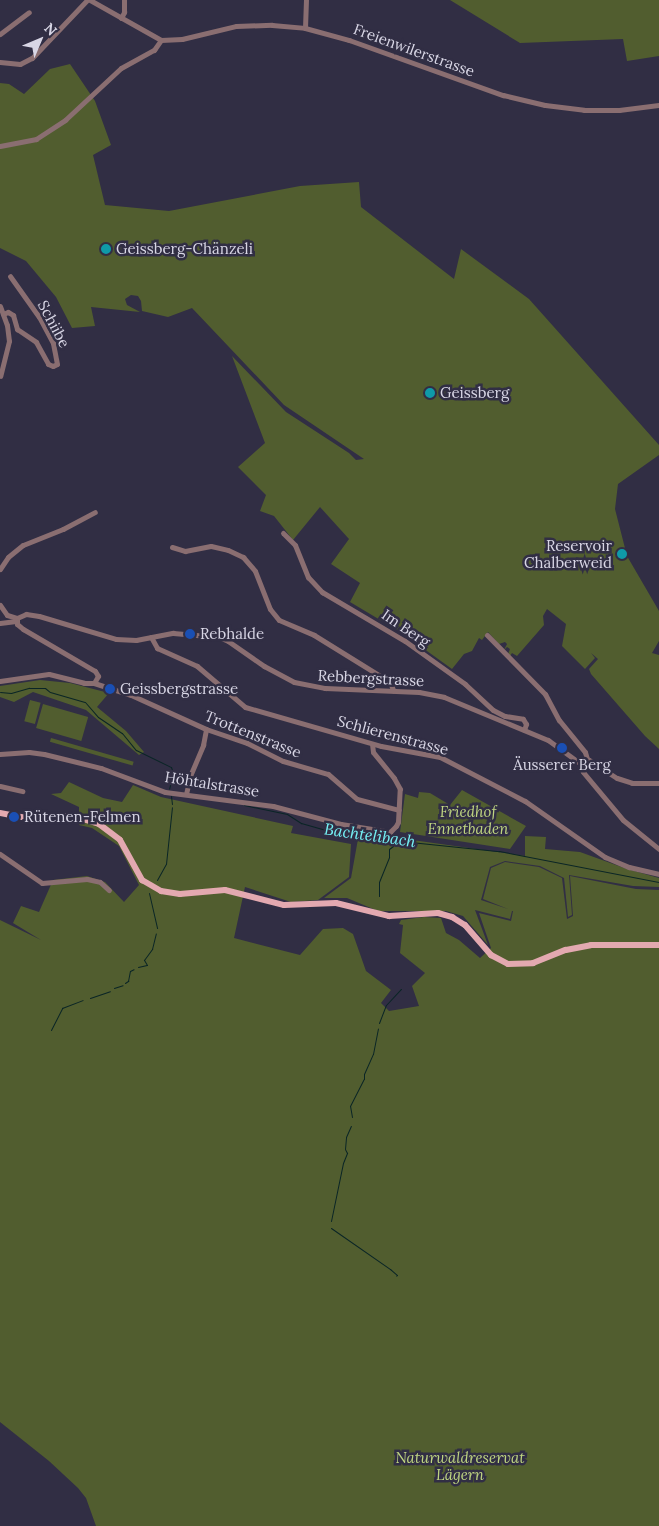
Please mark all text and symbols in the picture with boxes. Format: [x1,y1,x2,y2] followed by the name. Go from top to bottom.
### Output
[15,15,65,65] north arrow
[40,19,61,40] text: N
[351,20,477,80] street label: Freienwilerstrasse
[116,240,253,258] place label: Geissberg-Chänzeli
[100,243,112,255] marker: Geissberg-Chänzeli
[34,297,74,351] street label: Schiibe
[440,384,509,402] place label: Geissberg
[424,387,436,399] marker: Geissberg
[524,536,612,571] place label: Reservoir Chalberweid
[616,548,628,560] marker: Reservoir Chalberweid
[378,605,434,651] street label: Im Berg
[200,625,264,643] place label: Rebhalde
[184,628,196,640] marker: Rebhalde
[317,666,425,690] street label: Rebbergstrasse
[120,680,238,698] place label: Geissbergstrasse
[104,683,116,695] marker: Geissbergstrasse
[202,706,304,762] street label: Trottenstrasse
[335,711,451,759] street label: Schlierenstrasse
[556,742,568,754] marker: Äusserer Berg
[513,756,611,774] place label: Äusserer Berg
[163,768,261,800] street label: Höhtalstrasse
[428,802,508,837] park label: Friedhof Ennetbaden
[24,808,141,826] place label: Rütenen-Felmen
[8,811,20,823] marker: Rütenen-Felmen
[323,819,417,851] water label: Bachtelibach
[395,1448,525,1483] park label: Naturwaldreservat Lägern

